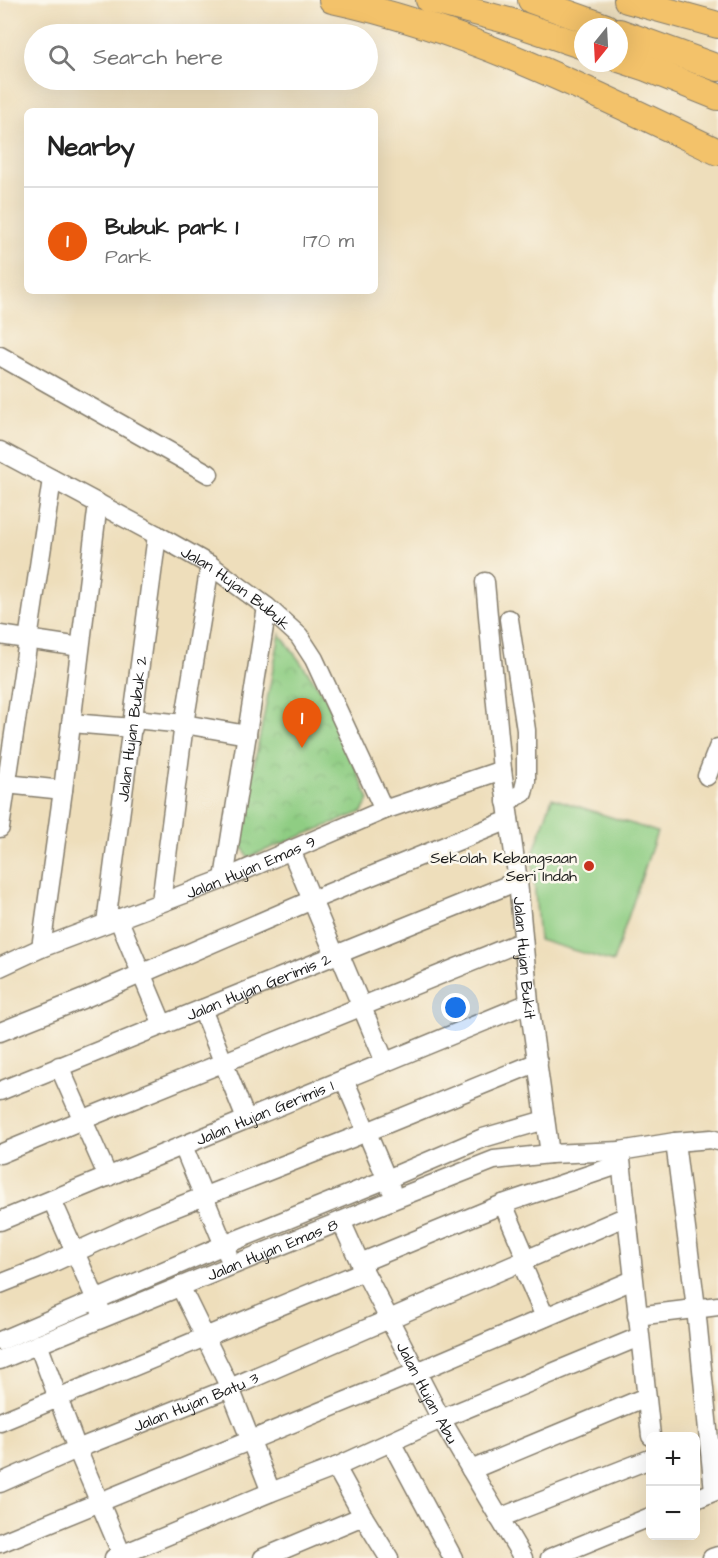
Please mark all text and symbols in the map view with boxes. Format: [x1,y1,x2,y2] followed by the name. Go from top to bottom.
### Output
[574,18,628,72] north arrow
[24,24,378,90] search box
[45,41,78,74] icon: search
[93,42,223,73] text: Search here
[48,129,135,165] text: Nearby
[105,212,238,243] text: Bubuk park 1
[66,227,69,255] text: 1
[303,227,354,255] text: 170 m
[105,243,151,271] text: Park
[177,541,295,635] street label: Jalan Hujan Bubuk
[112,655,153,803] street label: Jalan Hujan Bubuk 2
[282,698,322,748] pin: 1
[183,831,319,904] street label: Jalan Hujan Emas 9
[430,847,577,887] place label: Sekolah Kebangsaan Seri Indah
[582,859,596,873] marker: Sekolah Kebangsaan Seri Indah
[507,896,541,1021] street label: Jalan Hujan Bukit
[183,948,335,1026] street label: Jalan Hujan Gerimis 2
[441,993,470,1022] your location
[193,1075,337,1151] street label: Jalan Hujan Gerimis 1
[204,1213,341,1287] street label: Jalan Hujan Emas 8
[391,1338,463,1448] street label: Jalan Hujan Abu
[130,1367,262,1438] street label: Jalan Hujan Batu 3
[646,1432,700,1540] map controls
[646,1432,700,1486] button: +
[646,1486,700,1540] button: −

